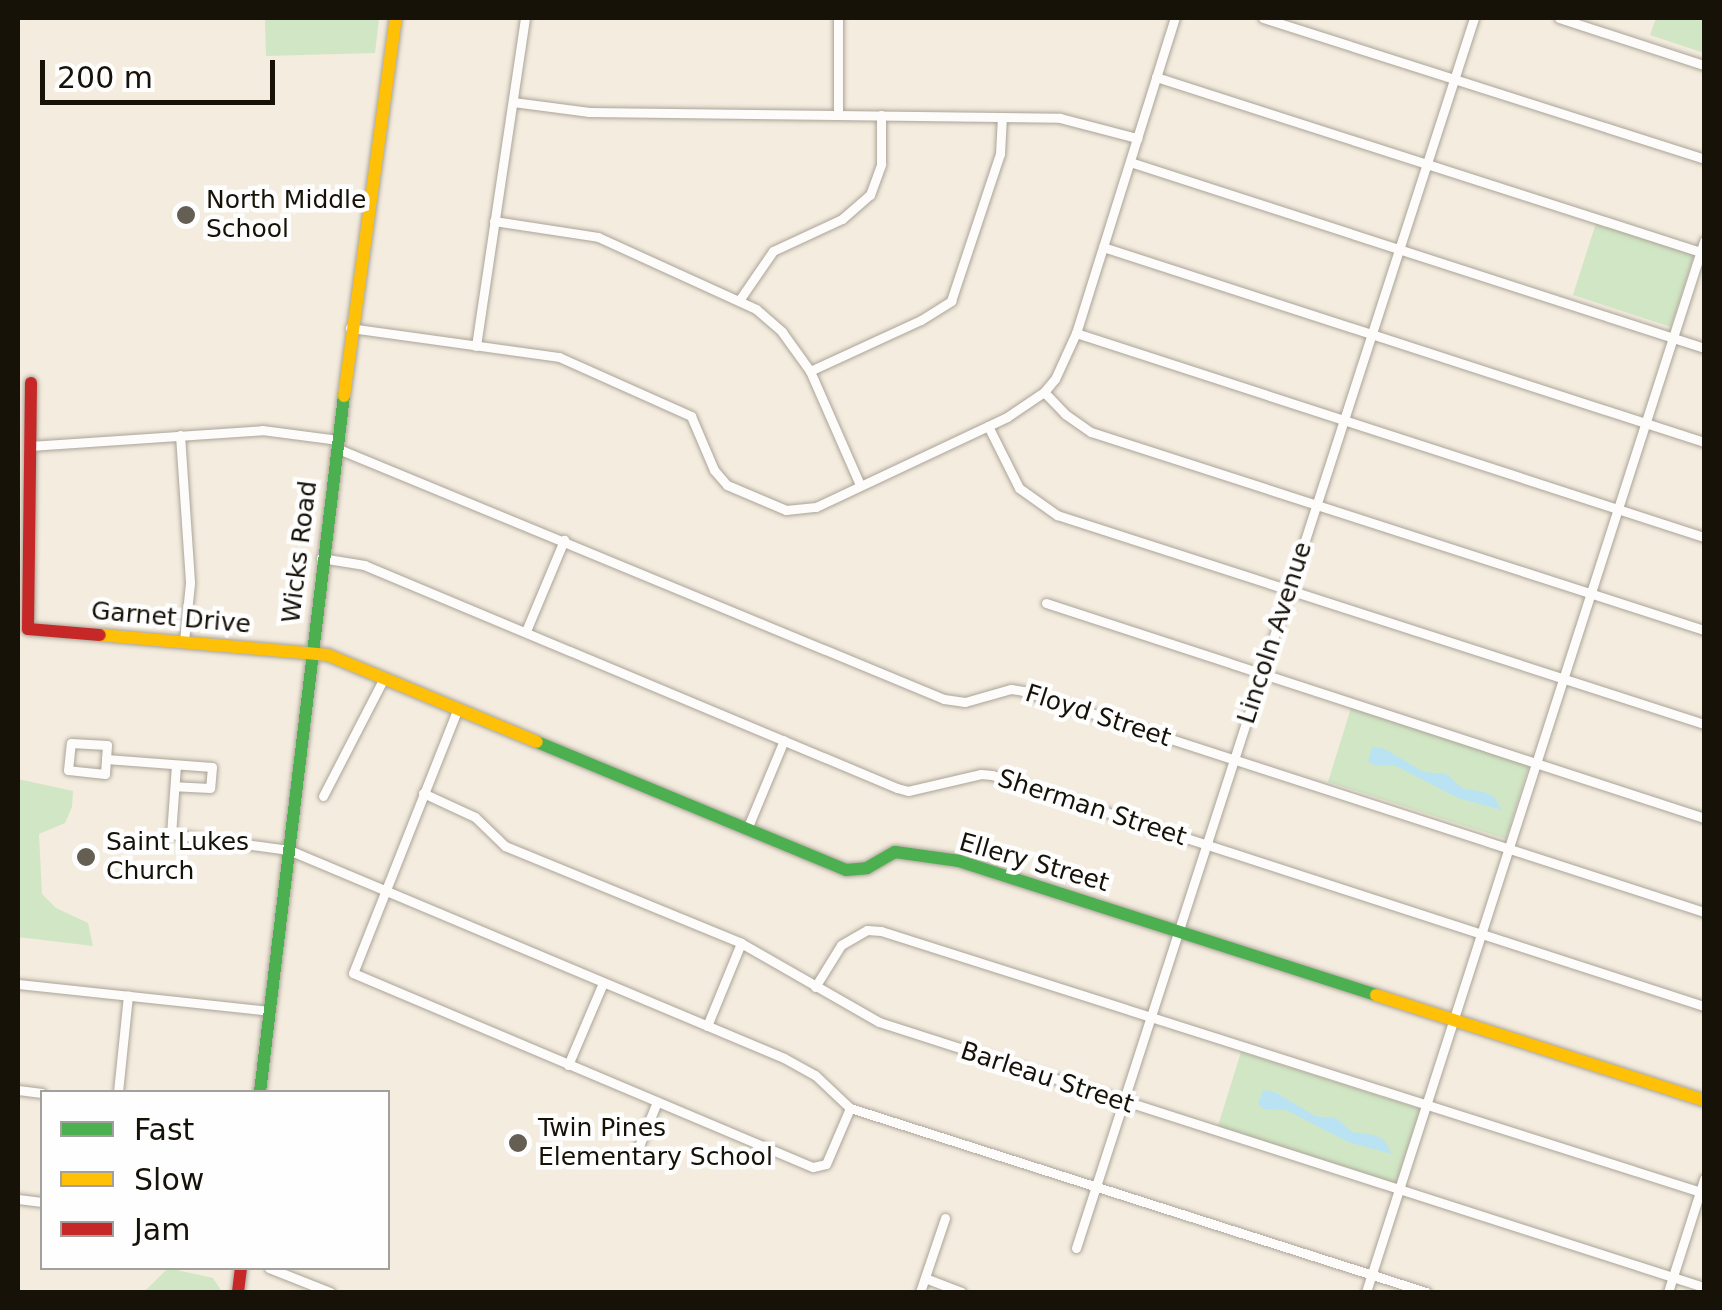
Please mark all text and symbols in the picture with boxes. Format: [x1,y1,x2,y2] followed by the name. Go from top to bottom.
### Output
[45,40,280,102] scale bar
[57,60,153,95] text: 200 m
[206,186,366,245] place label: North Middle School
[175,204,197,226] marker: North Middle School
[276,479,324,625] street label: Wicks Road
[1231,538,1319,728] street label: Lincoln Avenue
[90,596,252,640] street label: Garnet Drive
[1021,678,1175,754] street label: Floyd Street
[994,763,1190,853] street label: Sherman Street
[956,827,1112,899] street label: Ellery Street
[106,828,249,887] place label: Saint Lukes Church
[75,846,97,868] marker: Saint Lukes Church
[957,1036,1137,1120] street label: Barleau Street
[40,1090,390,1270] legend
[134,1112,194,1147] text: Fast
[538,1114,773,1173] place label: Twin Pines Elementary School
[507,1132,529,1154] marker: Twin Pines Elementary School
[134,1162,204,1197] text: Slow
[134,1212,190,1247] text: Jam

